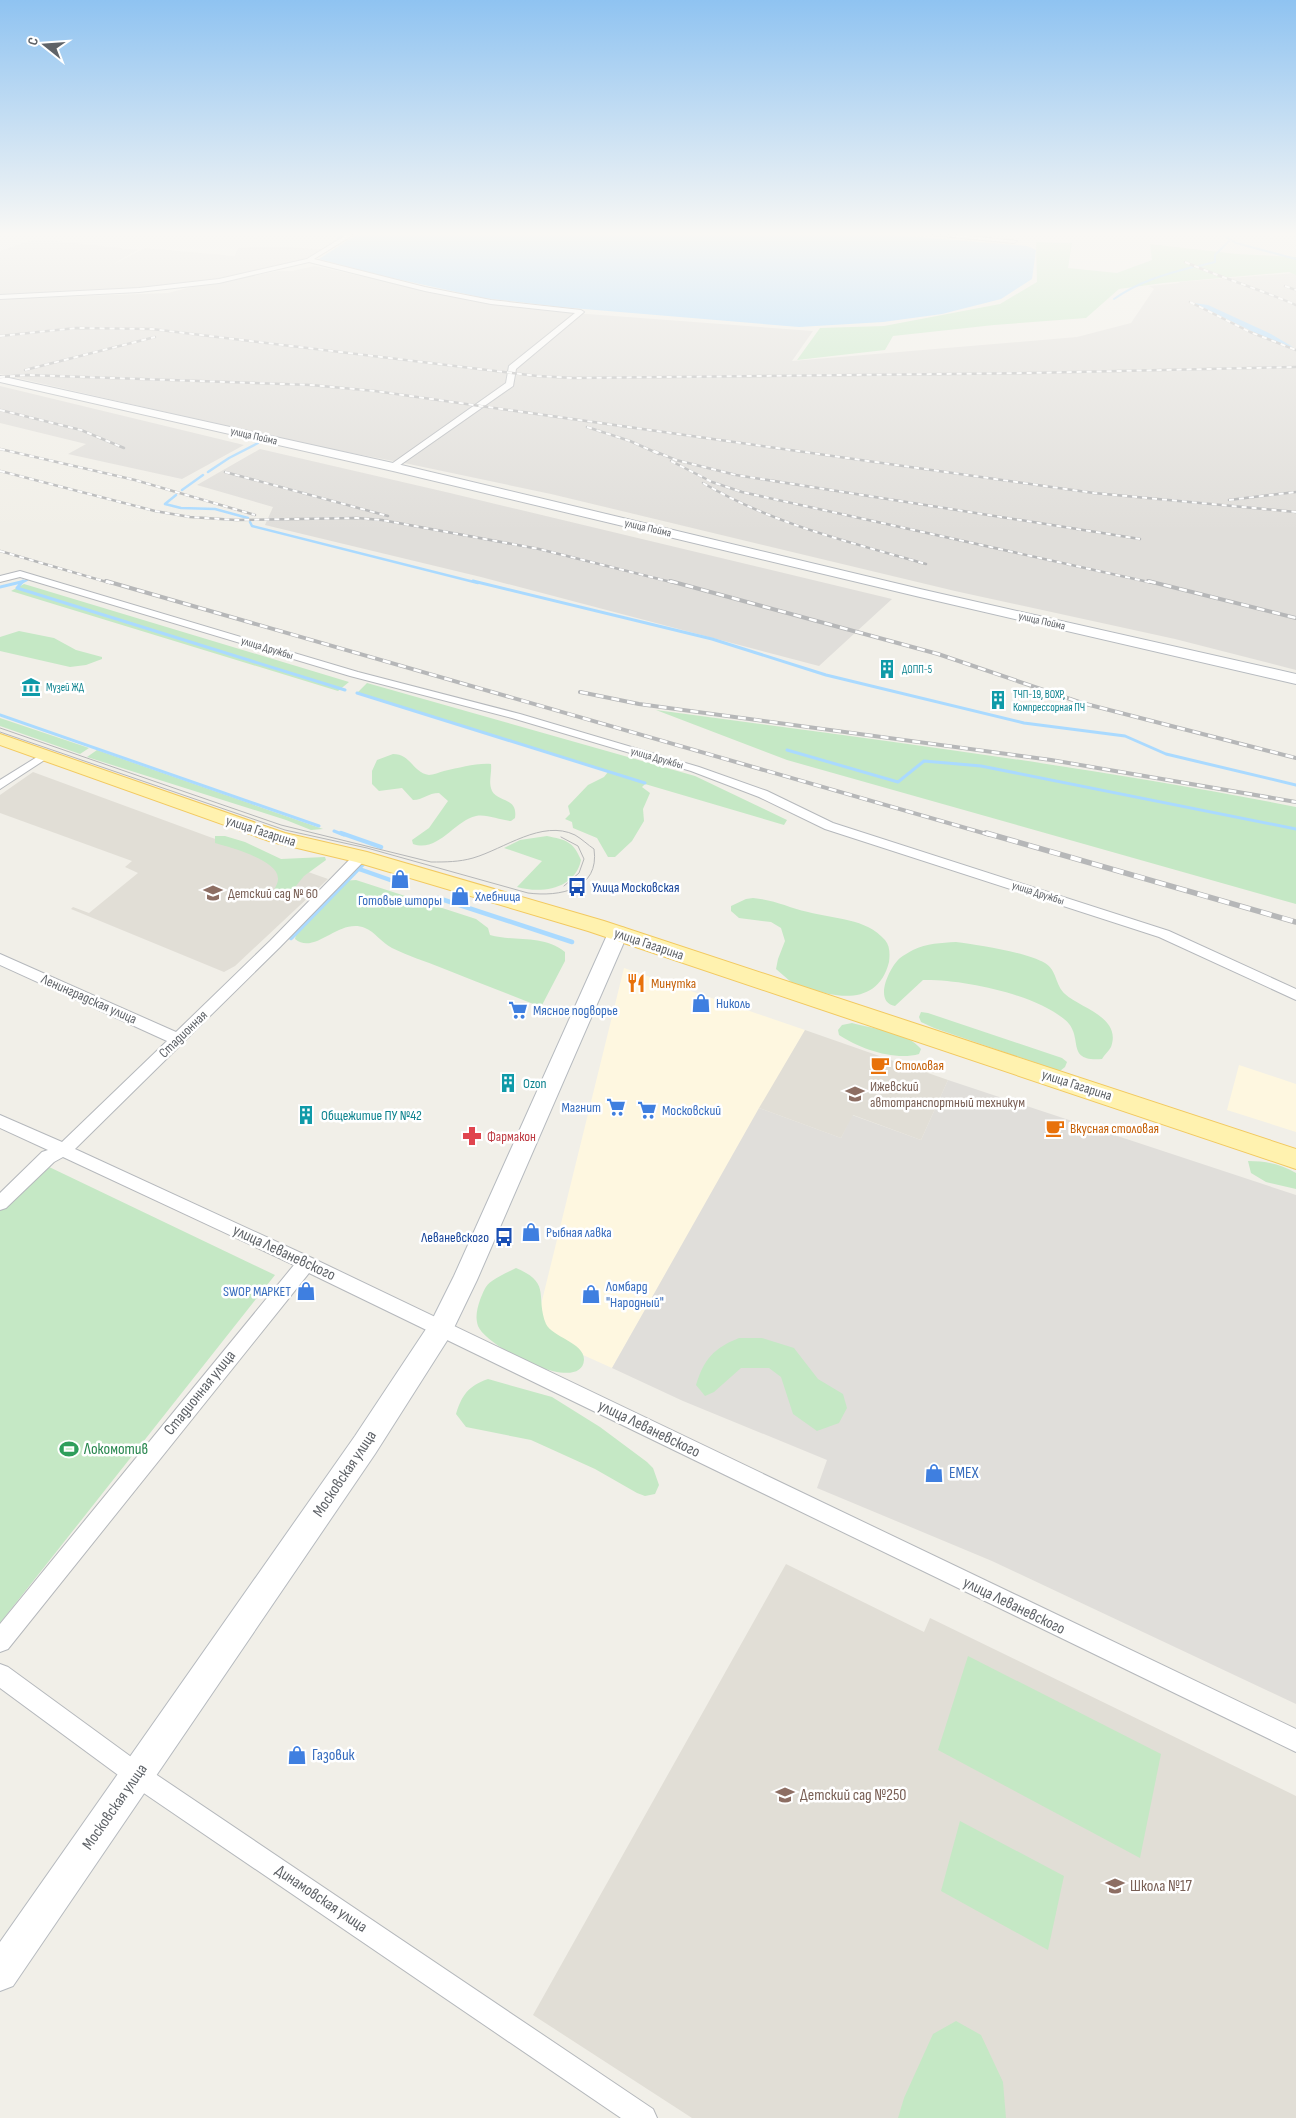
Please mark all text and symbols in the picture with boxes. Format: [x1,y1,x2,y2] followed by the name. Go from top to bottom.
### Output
[20,20,70,70] north arrow
[24,35,42,47] text: С
[229,424,279,448] street label: улица Пойма
[623,516,673,540] street label: улица Пойма
[1017,609,1067,633] street label: улица Пойма
[239,634,295,662] street label: улица Дружбы
[876,658,898,680] building icon: ДОПП-5
[902,663,932,676] place label: ДОПП-5
[20,676,42,698] museum icon: Музей ЖД
[46,681,85,694] place label: Музей ЖД
[1013,688,1085,714] place label: ТЧП-19, ВОХР, Компрессорная ПЧ
[987,689,1009,711] building icon: ТЧП-19, ВОХР, Компрессорная ПЧ
[629,744,685,772] street label: улица Дружбы
[224,812,298,850] street label: улица Гагарина
[389,868,411,890] shop icon: Готовые шторы
[566,876,588,898] bus stop icon: Улица Московская
[1010,878,1066,908] street label: улица Дружбы
[592,879,680,896] place label: Улица Московская
[202,882,224,904] school or university icon: Детский сад № 60
[228,885,318,902] place label: Детский сад № 60
[449,885,471,907] shop icon: Хлебница
[474,888,521,905] place label: Хлебница
[358,892,442,909] place label: Готовые шторы
[612,924,686,964] street label: улица Гагарина
[38,970,139,1028] street label: Ленинградская улица
[625,972,647,994] restaurant icon: Минутка
[651,975,696,992] place label: Минутка
[690,992,712,1014] shop icon: Николь
[716,995,750,1012] place label: Николь
[507,999,529,1021] supermarket icon: Мясное подворье
[533,1002,618,1019] place label: Мясное подворье
[155,1007,211,1061] street label: Стадионная
[869,1054,891,1076] cafe icon: Столовая
[895,1057,944,1074] place label: Столовая
[1040,1066,1114,1104] street label: улица Гагарина
[497,1072,519,1094] building icon: Ozon
[523,1075,547,1092] place label: Ozon
[870,1078,1025,1111] place label: Ижевский автотранспортный техникум
[844,1083,866,1105] school or university icon: Ижевский автотранспортный техникум
[605,1096,627,1118] supermarket icon: Магнит
[561,1099,601,1116] place label: Магнит
[636,1099,658,1121] supermarket icon: Московский
[662,1102,721,1119] place label: Московский
[295,1104,317,1126] building icon: Общежитие ПУ №42
[321,1107,422,1124] place label: Общежитие ПУ №42
[1044,1117,1066,1139] cafe icon: Вкусная столовая
[1070,1120,1159,1137] place label: Вкусная столовая
[461,1125,483,1147] pharmacy icon: Фармакон
[487,1128,536,1145] place label: Фармакон
[230,1221,338,1285] street label: улица Леваневского
[520,1221,542,1243] shop icon: Рыбная лавка
[546,1224,612,1241] place label: Рыбная лавка
[493,1226,515,1248] bus stop icon: Леваневского
[420,1229,489,1246] place label: Леваневского
[605,1278,664,1311] place label: Ломбард "Народный"
[295,1280,317,1302] shop icon: SWOP МАРКЕТ
[223,1283,291,1300] place label: SWOP МАРКЕТ
[580,1283,602,1305] shop icon: Ломбард "Народный"
[160,1347,240,1439] street label: Стадионная улица
[595,1396,703,1462] street label: улица Леваневского
[309,1427,381,1521] street label: Московская улица
[58,1438,80,1460] sports icon: Локомотив
[83,1440,148,1459] place label: Локомотив
[923,1462,945,1484] shop icon: EMEX
[949,1464,979,1483] place label: EMEX
[960,1573,1068,1639] street label: улица Леваневского
[286,1744,308,1766] shop icon: Газовик
[312,1746,356,1765] place label: Газовик
[78,1760,152,1854] street label: Московская улица
[774,1784,796,1806] school or university icon: Детский сад №250
[800,1786,906,1805] place label: Детский сад №250
[271,1861,371,1937] street label: Динамовская улица
[1104,1875,1126,1897] school or university icon: Школа №17
[1130,1877,1193,1896] place label: Школа №17

